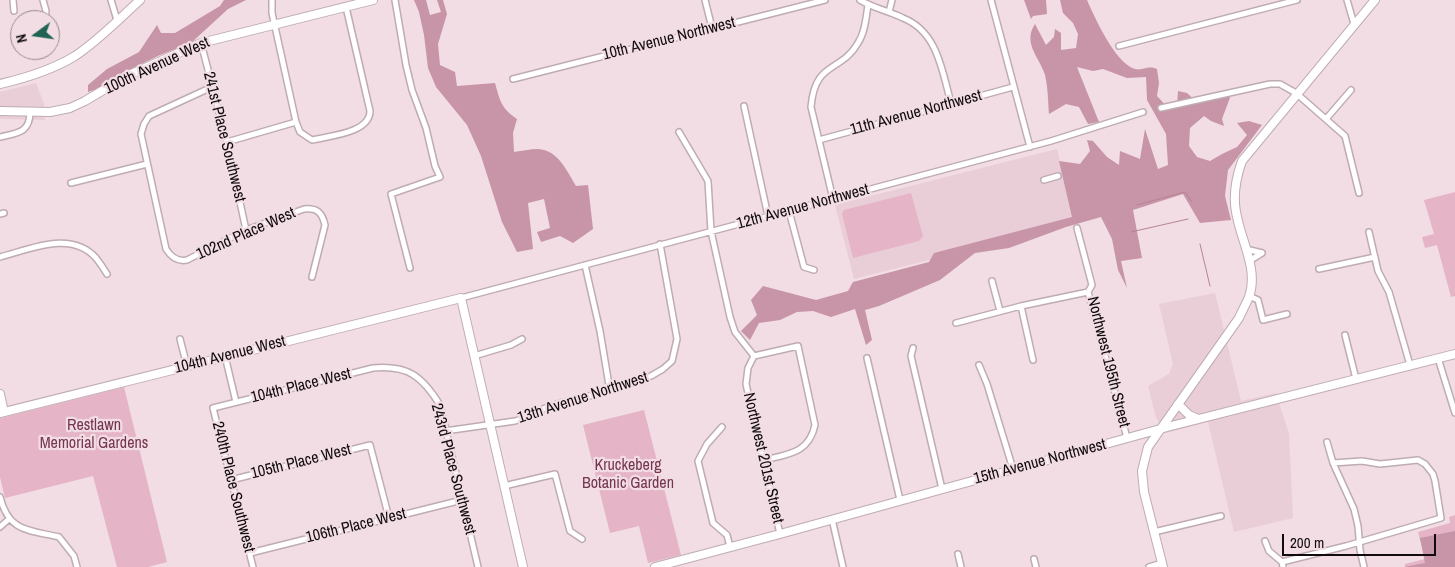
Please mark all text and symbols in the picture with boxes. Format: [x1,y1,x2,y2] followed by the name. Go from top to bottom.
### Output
[10,10,60,60] north arrow
[601,13,737,65] street label: 10th Avenue Northwest
[12,32,31,45] text: N
[101,33,213,99] street label: 100th Avenue West
[199,70,249,204] street label: 241st Place Southwest
[848,86,984,140] street label: 11th Avenue Northwest
[735,180,871,234] street label: 12th Avenue Northwest
[194,204,298,264] street label: 102nd Place West
[1082,295,1134,429] street label: Northwest 195th Street
[172,332,288,378] street label: 104th Avenue West
[249,364,353,408] street label: 104th Place West
[515,368,651,428] street label: 13th Avenue Northwest
[739,391,787,525] street label: Northwest 201st Street
[426,401,480,537] street label: 243rd Place Southwest
[40,416,148,454] park label: Restlawn Memorial Gardens
[207,420,259,554] street label: 240th Place Southwest
[972,435,1108,489] street label: 15th Avenue Northwest
[249,440,353,484] street label: 105th Place West
[582,456,674,494] park label: Kruckeberg Botanic Garden
[304,504,408,548] street label: 106th Place West
[1285,524,1439,556] scale bar
[1290,532,1324,553] text: 200 m

